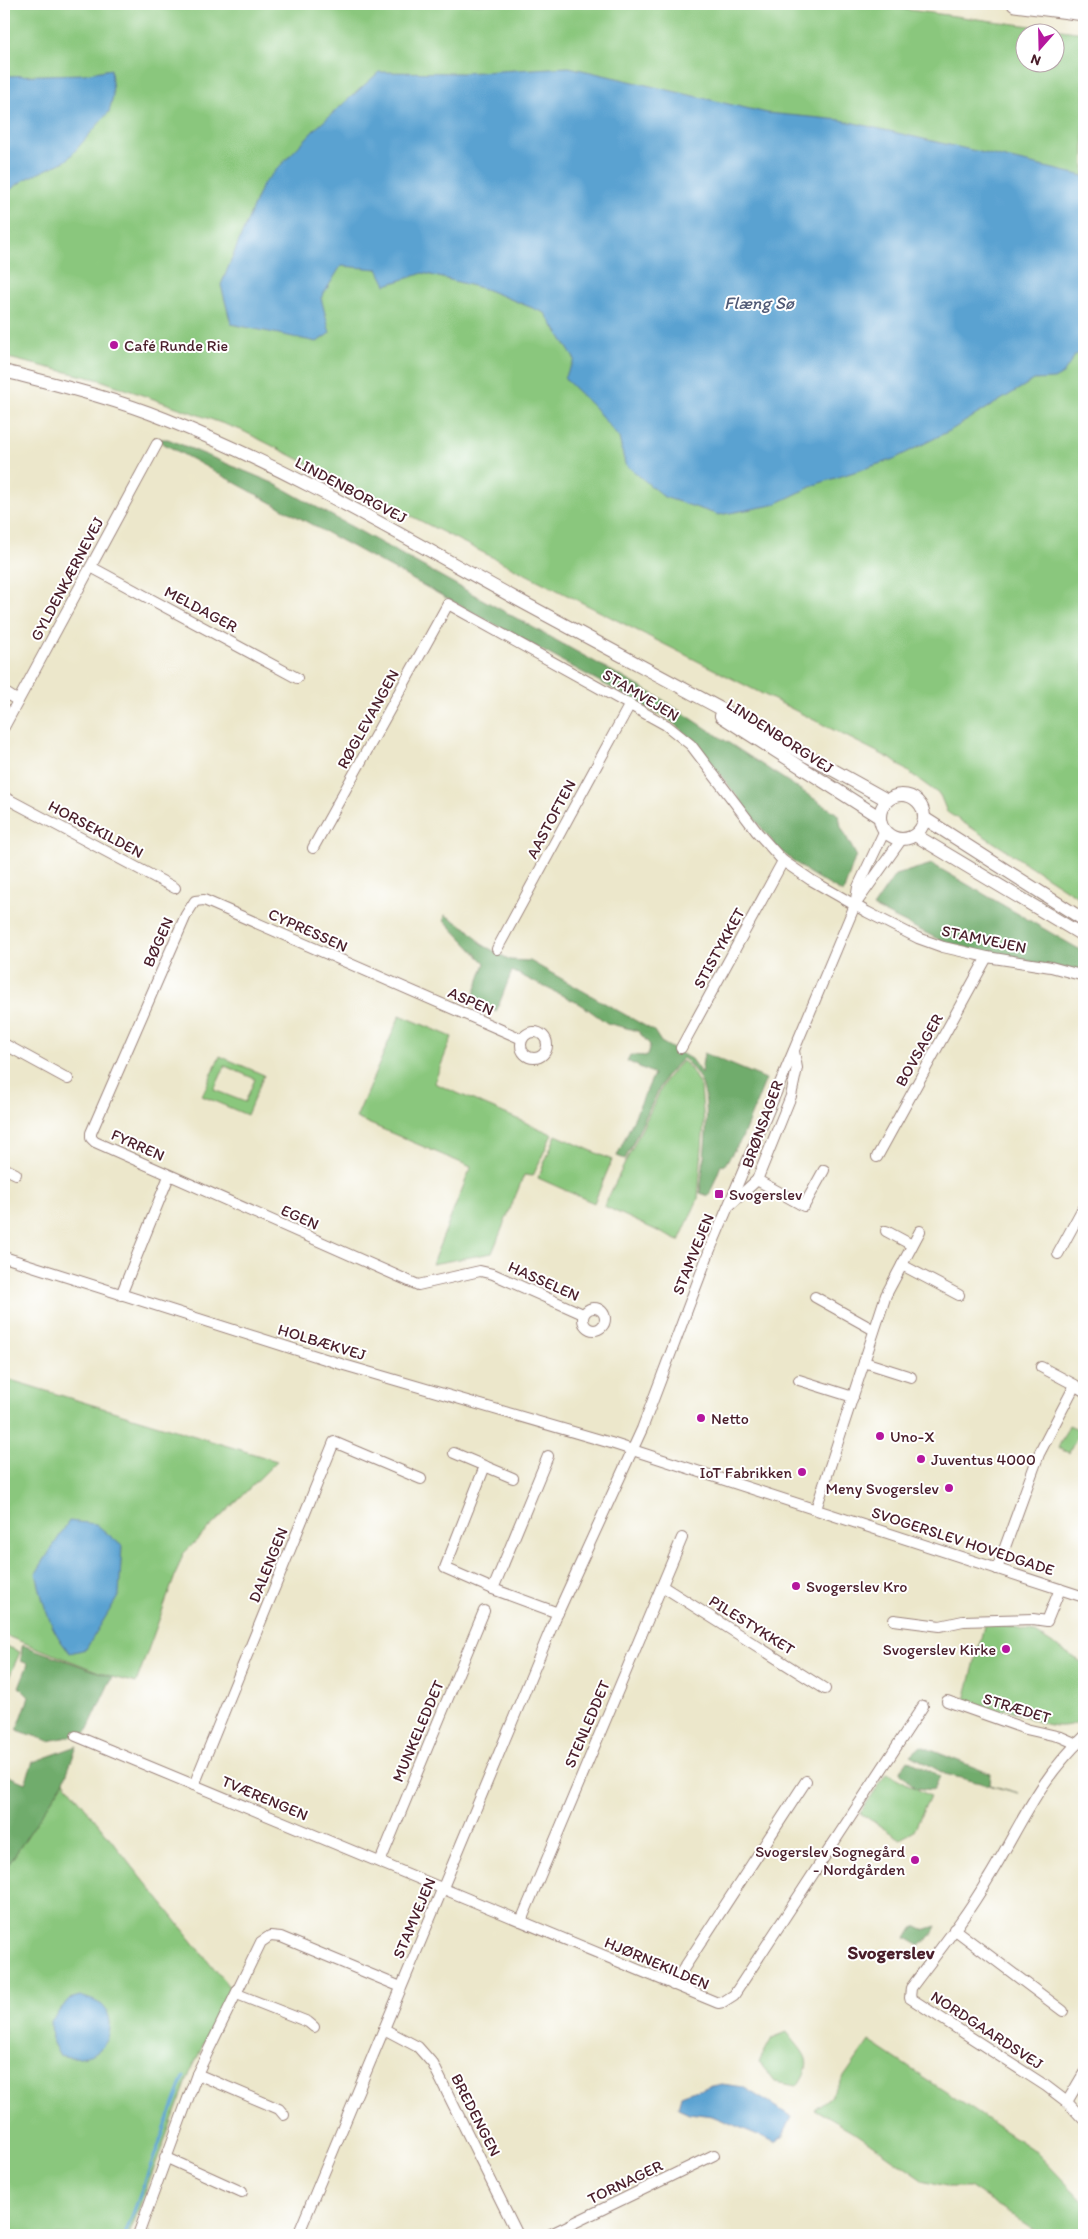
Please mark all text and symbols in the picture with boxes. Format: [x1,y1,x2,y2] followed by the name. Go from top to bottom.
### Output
[1016,22,1066,72] north arrow
[1028,50,1043,69] text: N
[724,292,796,314] water label: Flæng Sø
[124,336,228,355] place label: Café Runde Rie
[108,339,120,351] marker: Café Runde Rie
[292,453,410,528] street label: LINDENBORGVEJ
[26,514,108,644] street label: GYLDENKÆRNEVEJ
[161,582,241,636] street label: MELDAGER
[599,665,683,725] street label: STAMVEJEN
[333,666,403,772] street label: RØGLEVANGEN
[723,694,837,778] street label: LINDENBORGVEJ
[522,776,580,862] street label: AASTOFTEN
[45,796,147,862] street label: HORSEKILDEN
[265,904,351,956] street label: CYPRESSEN
[689,904,749,992] street label: STISTYKKET
[139,914,177,970] street label: BØGEN
[940,921,1028,957] street label: STAMVEJEN
[445,983,497,1019] street label: ASPEN
[891,1010,947,1090] street label: BOVSAGER
[737,1078,787,1170] street label: BRØNSAGER
[108,1125,168,1165] street label: FYRREN
[729,1185,803,1204] place label: Svogerslev
[713,1188,725,1200] marker: Svogerslev
[278,1200,322,1234] street label: EGEN
[668,1211,718,1297] street label: STAMVEJEN
[505,1257,583,1305] street label: HASSELEN
[276,1320,369,1364] street label: HOLBÆKVEJ
[711,1409,749,1428] place label: Netto
[695,1412,707,1424] marker: Netto
[890,1427,934,1446] place label: Uno-X
[874,1430,886,1442] marker: Uno-X
[931,1450,1036,1469] place label: Juventus 4000
[915,1453,927,1465] marker: Juventus 4000
[700,1463,792,1482] place label: IoT Fabrikken
[796,1466,808,1478] marker: IoT Fabrikken
[825,1479,940,1498] place label: Meny Svogerslev
[943,1482,955,1494] marker: Meny Svogerslev
[869,1502,1057,1580] street label: SVOGERSLEV HOVEDGADE
[244,1525,292,1605] street label: DALENGEN
[806,1577,908,1596] place label: Svogerslev Kro
[790,1580,802,1592] marker: Svogerslev Kro
[706,1591,798,1659] street label: PILESTYKKET
[883,1640,996,1659] place label: Svogerslev Kirke
[1000,1643,1012,1655] marker: Svogerslev Kirke
[388,1677,448,1785] street label: MUNKELEDDET
[560,1677,614,1771] street label: STENLEDDET
[981,1689,1053,1727] street label: STRÆDET
[219,1771,311,1825] street label: TVÆRENGEN
[755,1842,905,1879] place label: Svogerslev Sognegård - Nordgården
[909,1854,921,1866] marker: Svogerslev Sognegård - Nordgården
[388,1875,440,1961] street label: STAMVEJEN
[602,1932,712,1994] street label: HJØRNEKILDEN
[847,1941,935,1964] district label: Svogerslev
[927,1987,1047,2073] street label: NORDGAARDSVEJ
[447,2071,505,2159] street label: BREDENGEN
[584,2156,666,2208] street label: TORNAGER

